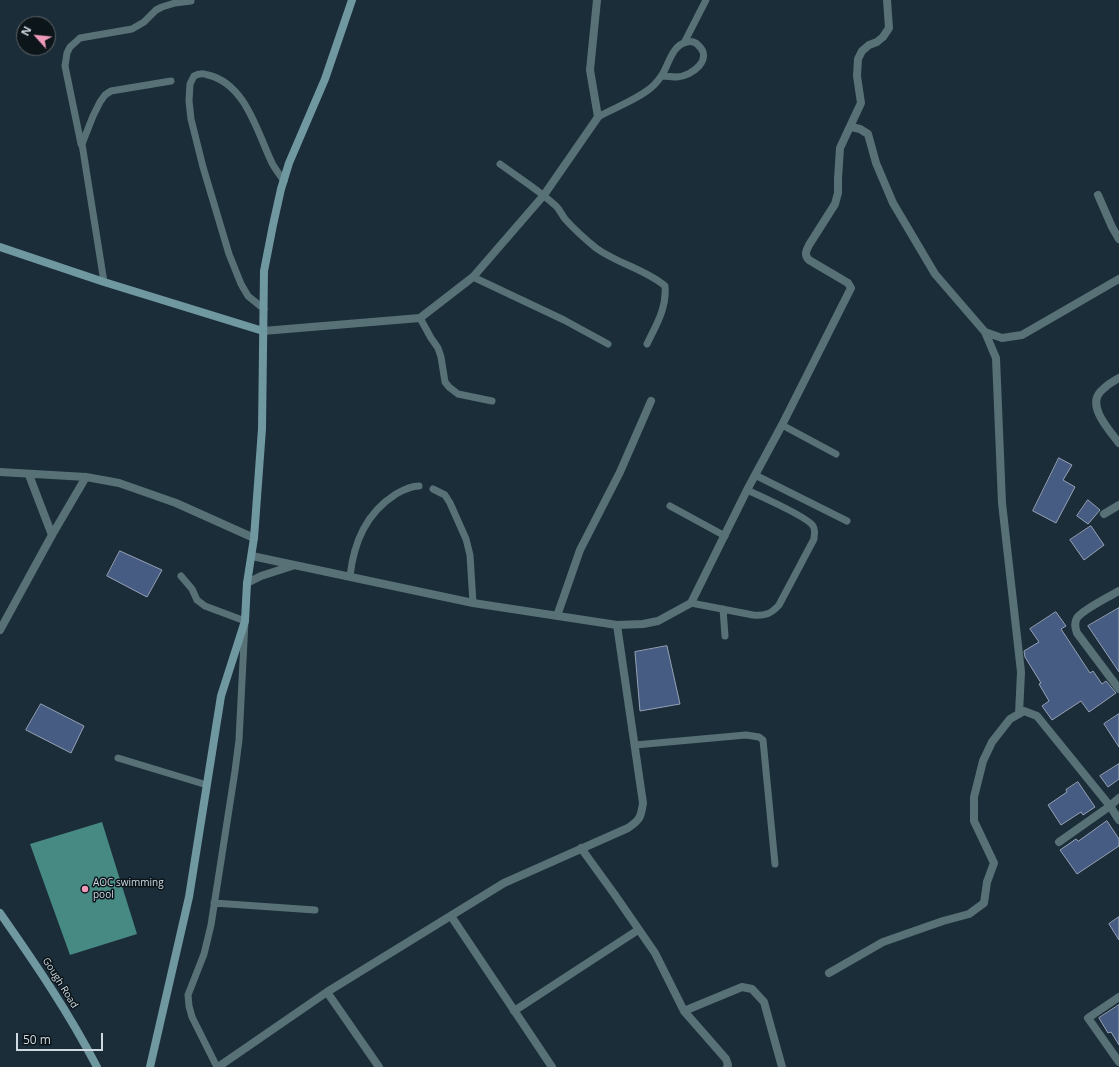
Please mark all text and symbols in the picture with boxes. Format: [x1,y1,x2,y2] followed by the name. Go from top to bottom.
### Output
[16,16,56,56] north arrow
[17,23,34,38] text: N
[93,877,164,900] place label: AOC swimming pool
[80,884,90,894] marker: AOC swimming pool
[40,955,80,1011] street label: Gough Road
[18,1025,105,1051] scale bar
[23,1031,51,1048] text: 50 m

